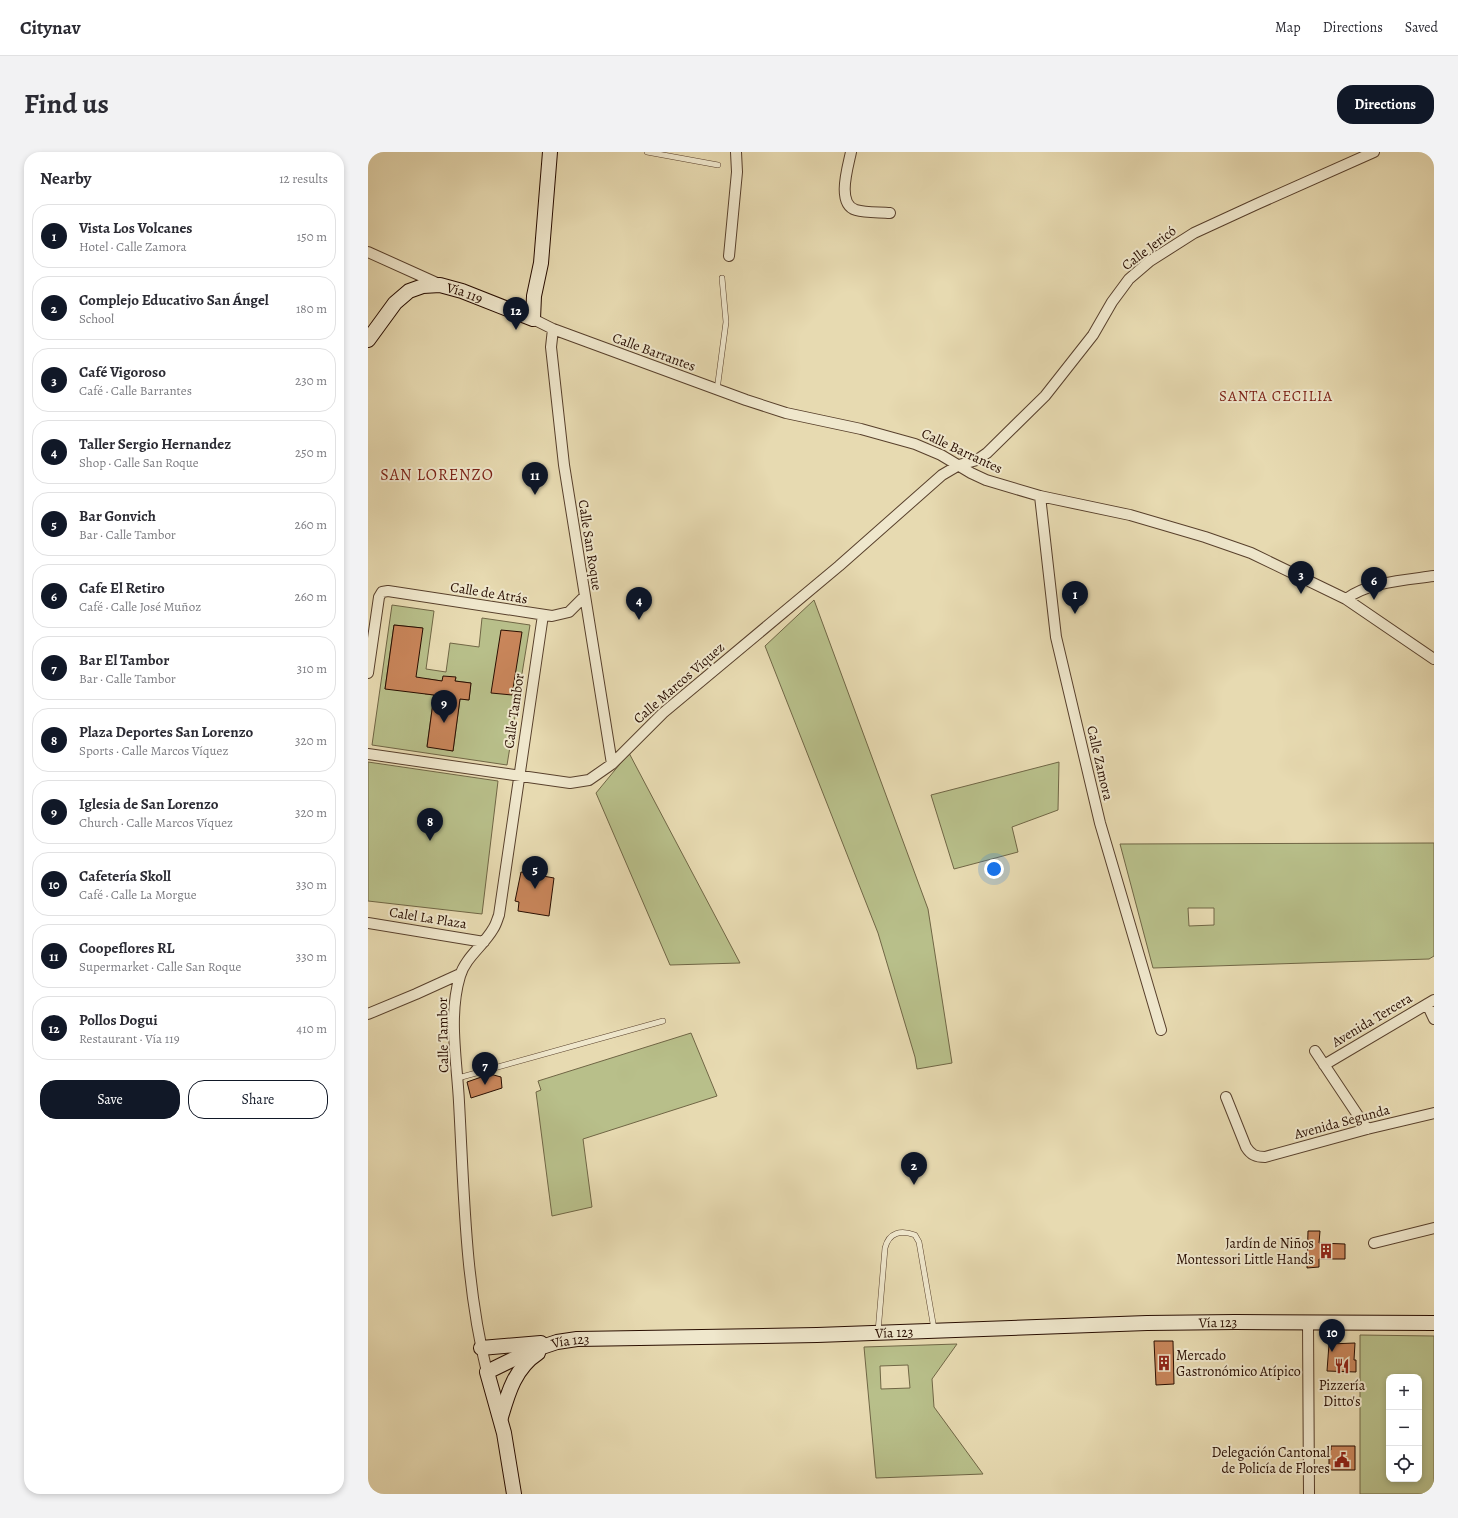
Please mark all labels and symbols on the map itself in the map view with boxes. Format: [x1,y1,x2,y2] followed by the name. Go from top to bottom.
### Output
[1118,221,1180,275] street label: Calle Jericó
[444,277,486,308] street label: Vía 119
[503,297,529,330] pin: 12
[610,328,698,376] street label: Calle Barrantes
[1219,386,1333,406] district label: SANTA CECILIA
[918,424,1006,478] street label: Calle Barrantes
[522,462,548,495] pin: 11
[380,464,494,486] district label: SAN LORENZO
[573,498,607,592] street label: Calle San Roque
[1288,561,1314,594] pin: 3
[1361,567,1387,600] pin: 6
[449,578,529,608] street label: Calle de Atrás
[1062,581,1088,614] pin: 1
[626,587,652,620] pin: 4
[629,638,729,728] street label: Calle Marcos Víquez
[499,672,529,750] street label: Calle Tambor
[431,690,457,723] pin: 9
[1082,724,1118,803] street label: Calle Zamora
[417,808,443,841] pin: 8
[522,856,548,889] pin: 5
[984,859,1004,879] your location
[388,903,469,934] street label: Calel La Plaza
[1327,988,1416,1052] street label: Avenida Tercera
[433,996,453,1073] street label: Calle Tambor
[472,1052,498,1085] pin: 7
[1291,1100,1392,1144] street label: Avenida Segunda
[901,1152,927,1185] pin: 2
[1176,1234,1314,1269] place label: Jardín de Niños Montessori Little Hands
[1317,1242,1335,1260] building icon: Jardín de Niños Montessori Little Hands
[1198,1312,1238,1332] street label: Vía 123
[1319,1319,1345,1352] pin: 10
[874,1322,914,1342] street label: Vía 123
[548,1329,590,1353] street label: Vía 123
[1176,1346,1301,1381] place label: Mercado Gastronómico Atípico
[1155,1354,1173,1372] building icon: Mercado Gastronómico Atípico
[1333,1357,1351,1375] restaurant icon: Pizzería Ditto's
[1319,1376,1366,1411] place label: Pizzería Ditto's
[1212,1443,1331,1478] place label: Delegación Cantonal de Policía de Flores
[1333,1451,1351,1469] public building icon: Delegación Cantonal de Policía de Flores

